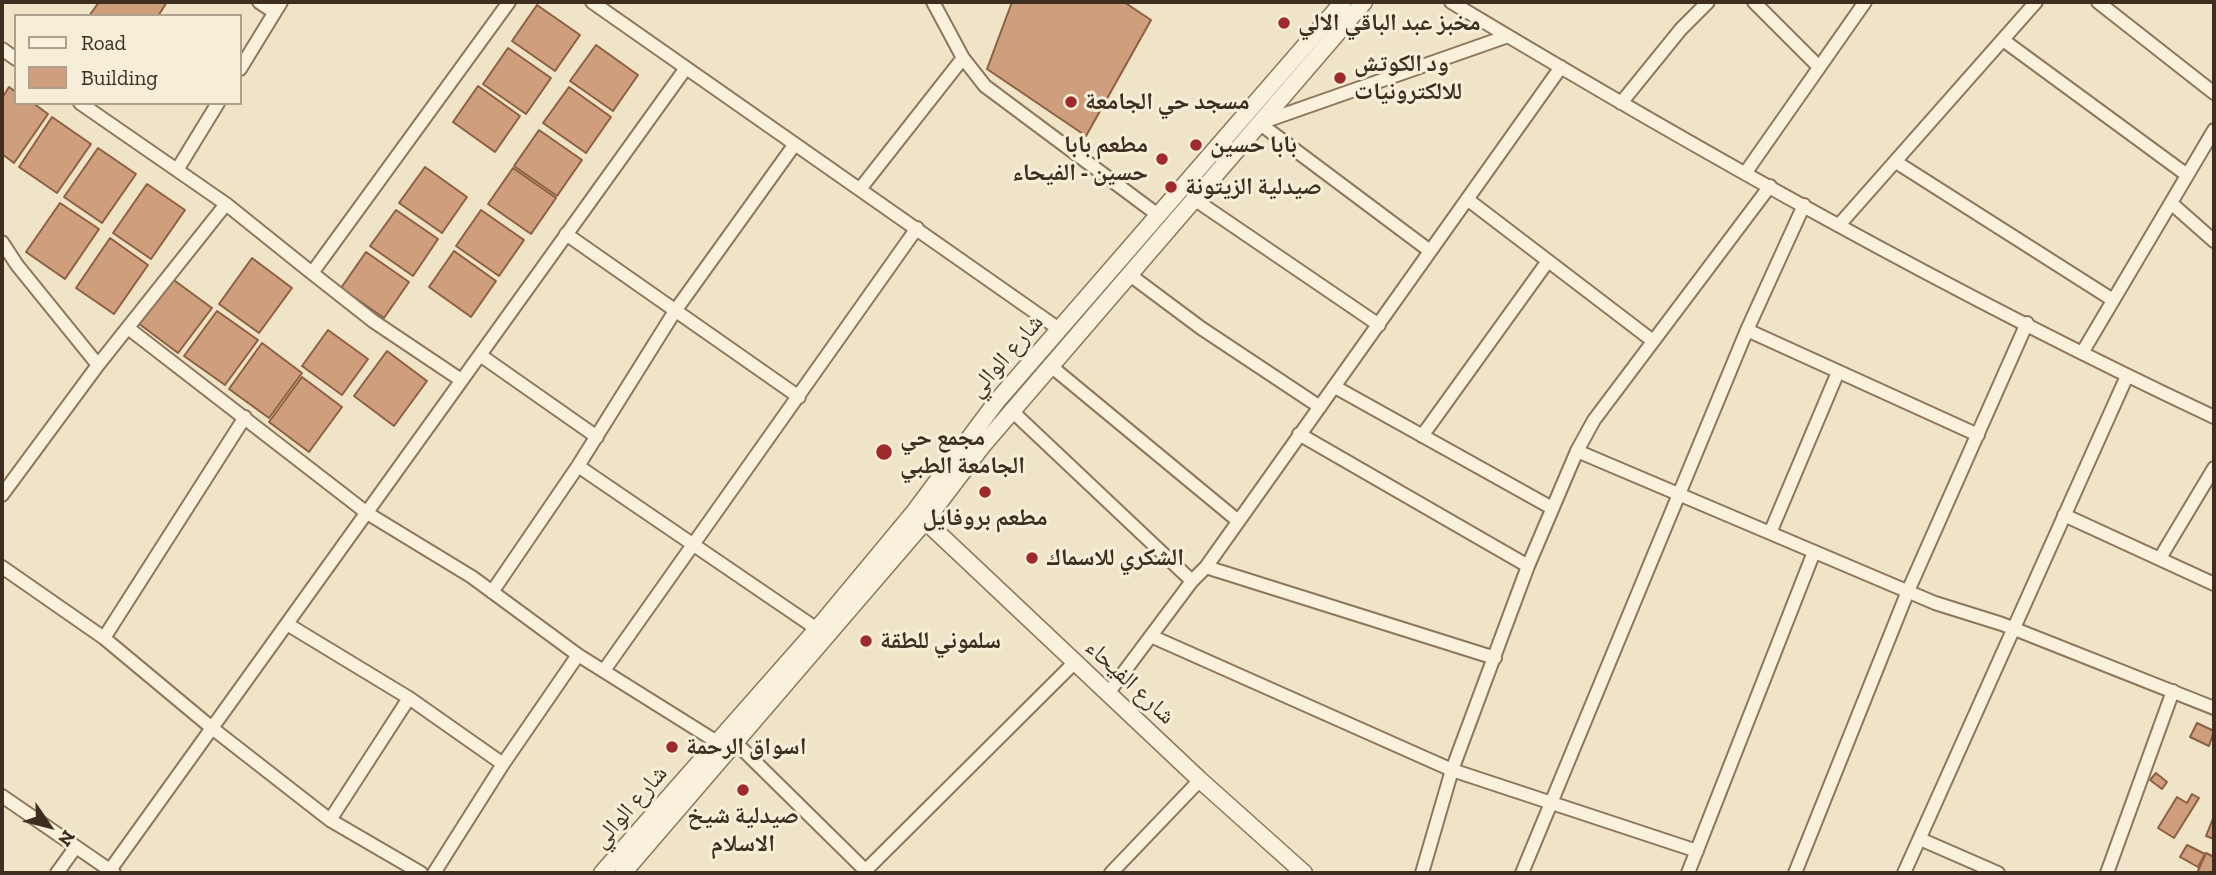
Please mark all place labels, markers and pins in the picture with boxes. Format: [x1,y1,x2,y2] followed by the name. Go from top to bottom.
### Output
[1298,9,1481,37] place label: مخبز عبد الباقي الالي
[1276,15,1292,31] marker: مخبز عبد الباقي الالي
[1354,50,1462,106] place label: ود الكوتش للالكترونيات
[1332,70,1348,86] marker: ود الكوتش للالكترونيات
[1085,88,1250,116] place label: مسجد حي الجامعة
[1063,94,1079,110] marker: مسجد حي الجامعة
[1012,131,1148,187] place label: مطعم بابا حسين - الفيحاء
[1210,131,1297,159] place label: بابا حسين
[1188,137,1204,153] marker: بابا حسين
[1154,151,1170,167] marker: مطعم بابا حسين - الفيحاء
[1185,173,1322,201] place label: صيدلية الزيتونة
[1163,179,1179,195] marker: صيدلية الزيتونة
[900,424,1025,480] place label: مجمع حي الجامعة الطبي
[874,442,894,462] marker: مجمع حي الجامعة الطبي
[977,484,993,500] marker: مطعم بروفايل
[922,504,1048,532] place label: مطعم بروفايل
[1046,544,1184,572] place label: الشكري للاسماك
[1024,550,1040,566] marker: الشكري للاسماك
[880,627,1001,655] place label: سلموني للطقة
[858,633,874,649] marker: سلموني للطقة
[686,733,806,761] place label: اسواق الرحمة
[664,739,680,755] marker: اسواق الرحمة
[735,782,751,798] marker: صيدلية شيخ الاسلام
[687,802,799,858] place label: صيدلية شيخ الاسلام

